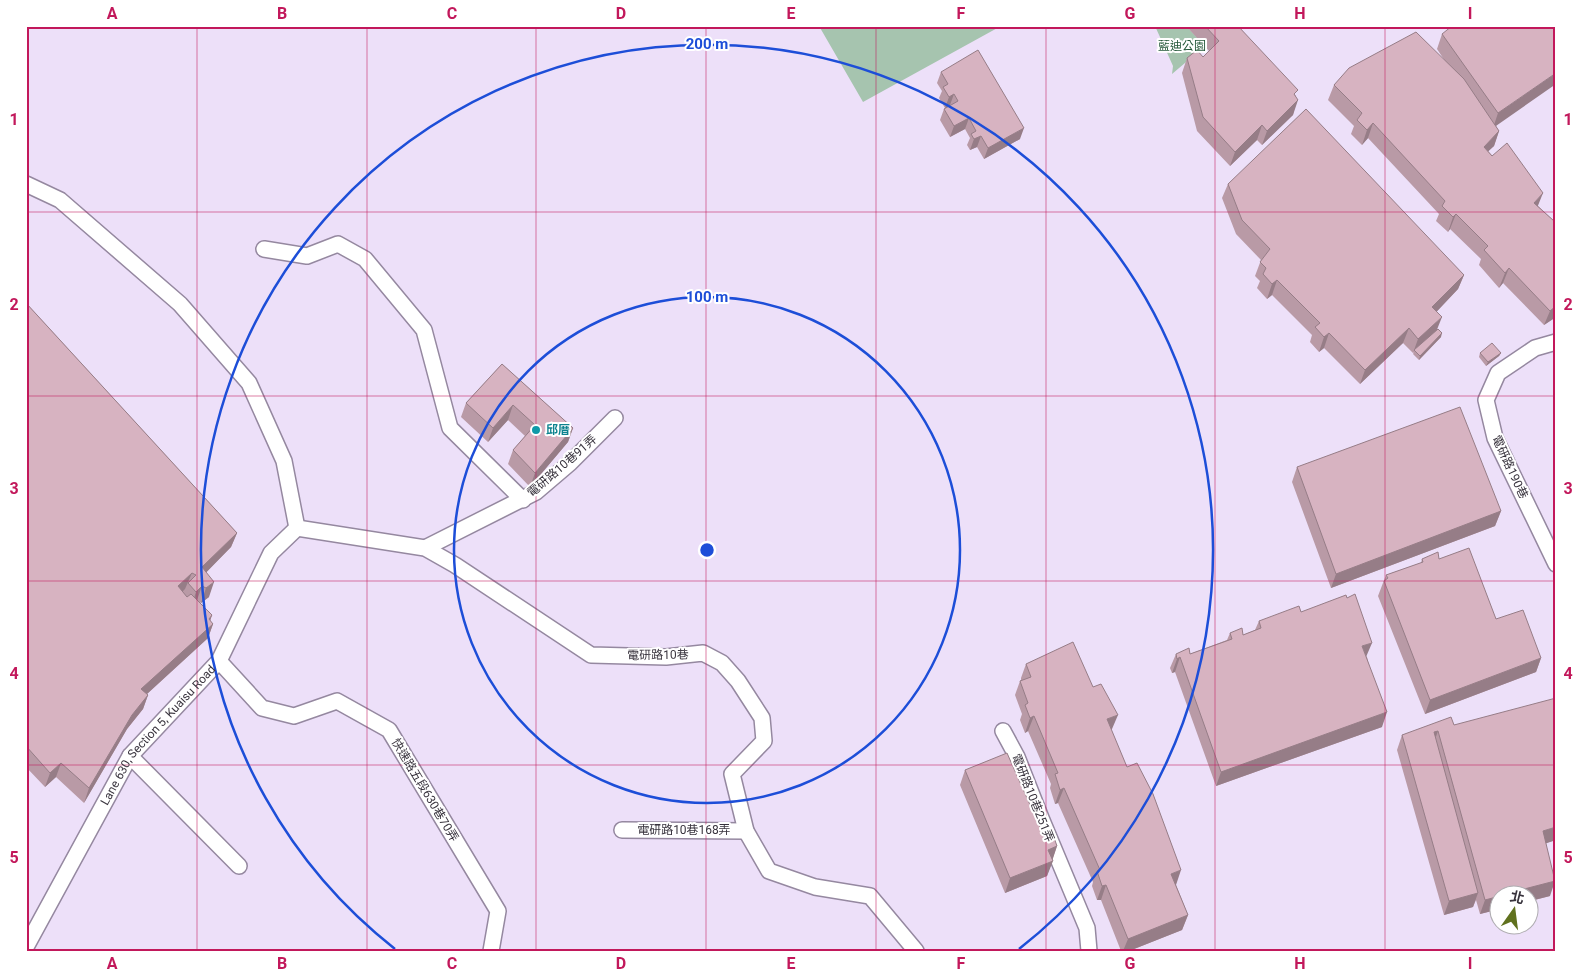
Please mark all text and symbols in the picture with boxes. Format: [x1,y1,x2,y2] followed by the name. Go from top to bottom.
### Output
[107,4,118,23] text: A
[277,4,287,23] text: B
[447,4,457,23] text: C
[616,4,626,23] text: D
[787,4,796,23] text: E
[957,4,966,23] text: F
[1125,4,1136,23] text: G
[1294,4,1306,23] text: H
[1468,4,1472,23] text: I
[686,35,728,53] text: 200 m
[1158,39,1206,53] park label: 藍迪公園
[9,110,19,129] text: 1
[1563,110,1573,129] text: 1
[686,288,728,306] text: 100 m
[9,295,19,314] text: 2
[1563,295,1573,314] text: 2
[546,423,570,437] place label: 邱厝
[530,424,542,436] marker: 邱厝
[525,432,599,500] street label: 電研路10巷91弄
[1489,433,1531,501] street label: 電研路190巷
[9,479,19,498] text: 3
[1563,479,1573,498] text: 3
[698,541,716,559] centre of rings
[627,647,689,663] street label: 電研路10巷
[98,662,218,807] street label: Lane 630, Section 5, Kuaisu Road
[9,664,19,683] text: 4
[1563,664,1573,683] text: 4
[389,736,461,844] street label: 快速路五段630巷70弄
[1009,752,1057,844] street label: 電研路10巷251弄
[637,823,731,837] street label: 電研路10巷168弄
[9,848,19,867] text: 5
[1563,848,1573,867] text: 5
[1490,884,1540,934] north arrow
[1508,888,1526,907] text: 北
[107,954,118,973] text: A
[277,954,287,973] text: B
[447,954,457,973] text: C
[616,954,626,973] text: D
[787,954,796,973] text: E
[957,954,966,973] text: F
[1125,954,1136,973] text: G
[1294,954,1306,973] text: H
[1468,954,1472,973] text: I

